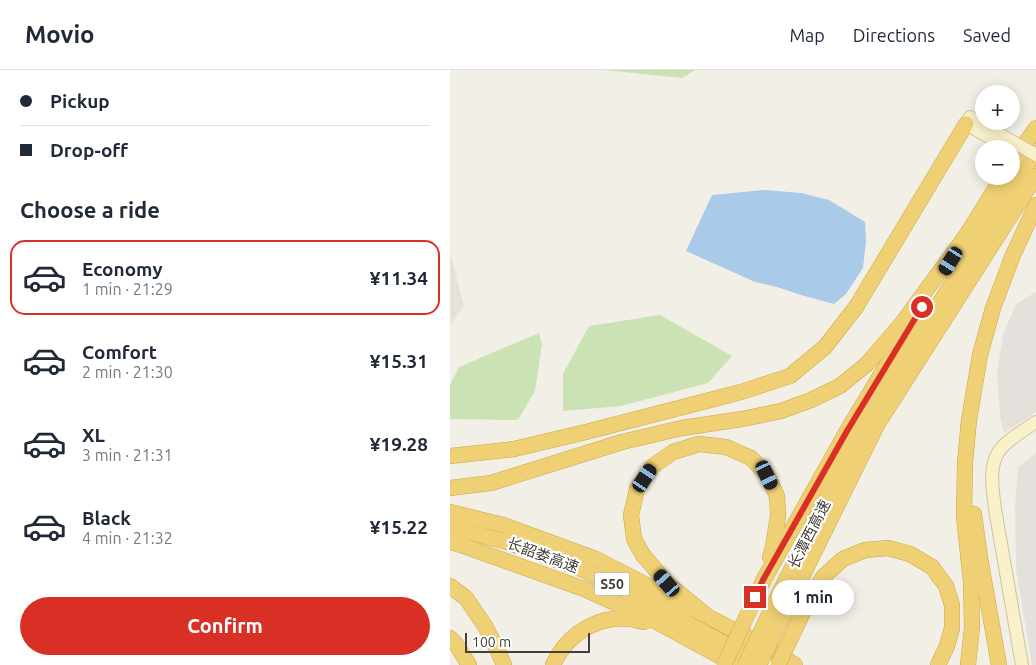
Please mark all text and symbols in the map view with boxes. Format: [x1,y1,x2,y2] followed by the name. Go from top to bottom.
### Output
[25,21,95,48] text: Movio
[789,25,825,45] text: Map
[853,25,935,45] text: Directions
[963,25,1011,45] text: Saved
[975,85,1020,185] map controls
[975,85,1020,130] button: +
[50,90,110,112] text: Pickup
[50,139,128,161] text: Drop-off
[975,140,1020,185] button: −
[20,197,160,222] text: Choose a ride
[936,244,965,278] car
[22,255,67,300] icon: car
[82,258,163,280] text: Economy
[370,267,428,289] text: ¥11.34
[82,280,173,298] text: 1 min · 21:29
[911,296,933,318] route start
[22,338,67,383] icon: car
[82,341,157,363] text: Comfort
[370,350,428,372] text: ¥15.31
[82,363,173,381] text: 2 min · 21:30
[22,421,67,466] icon: car
[82,424,105,446] text: XL
[370,433,428,455] text: ¥19.28
[82,446,173,464] text: 3 min · 21:31
[753,458,780,492] car
[630,461,659,495] car
[784,497,834,571] street label: 长潭西高速
[22,504,67,549] icon: car
[82,507,131,529] text: Black
[370,516,428,538] text: ¥15.22
[82,529,173,547] text: 4 min · 21:32
[505,534,581,576] street label: 长韶娄高速
[651,567,682,599] car
[594,572,630,596] road number: S50
[772,580,855,614] callout: 1 min
[744,586,766,608] route end
[793,588,833,606] text: 1 min
[20,597,430,655] button: Confirm
[465,630,590,653] scale bar
[472,634,511,650] text: 100 m

